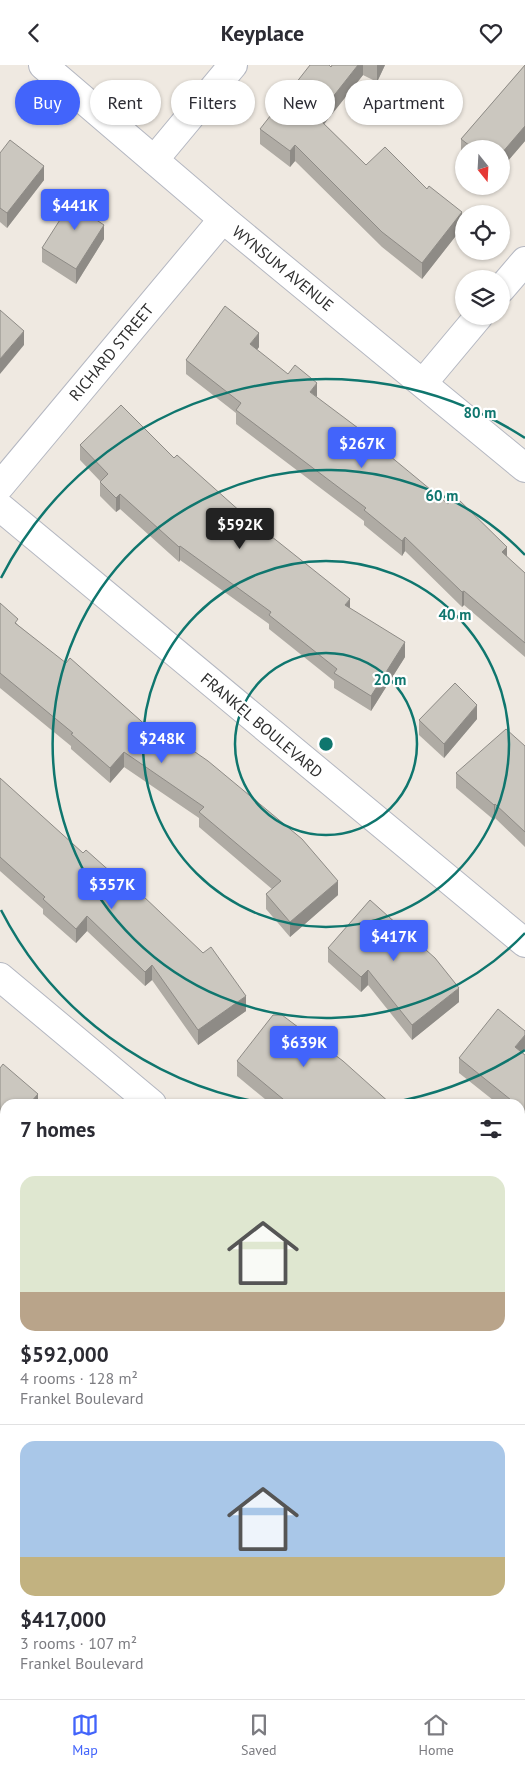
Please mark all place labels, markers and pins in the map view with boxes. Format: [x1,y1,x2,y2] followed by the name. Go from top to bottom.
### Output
[40,189,110,231] pin: $441K
[327,427,397,469] pin: $267K
[205,507,275,550] pin: $592K
[127,721,197,764] pin: $248K
[317,735,335,753] centre of rings
[77,867,147,910] pin: $357K
[359,919,429,962] pin: $417K
[269,1025,339,1068] pin: $639K

